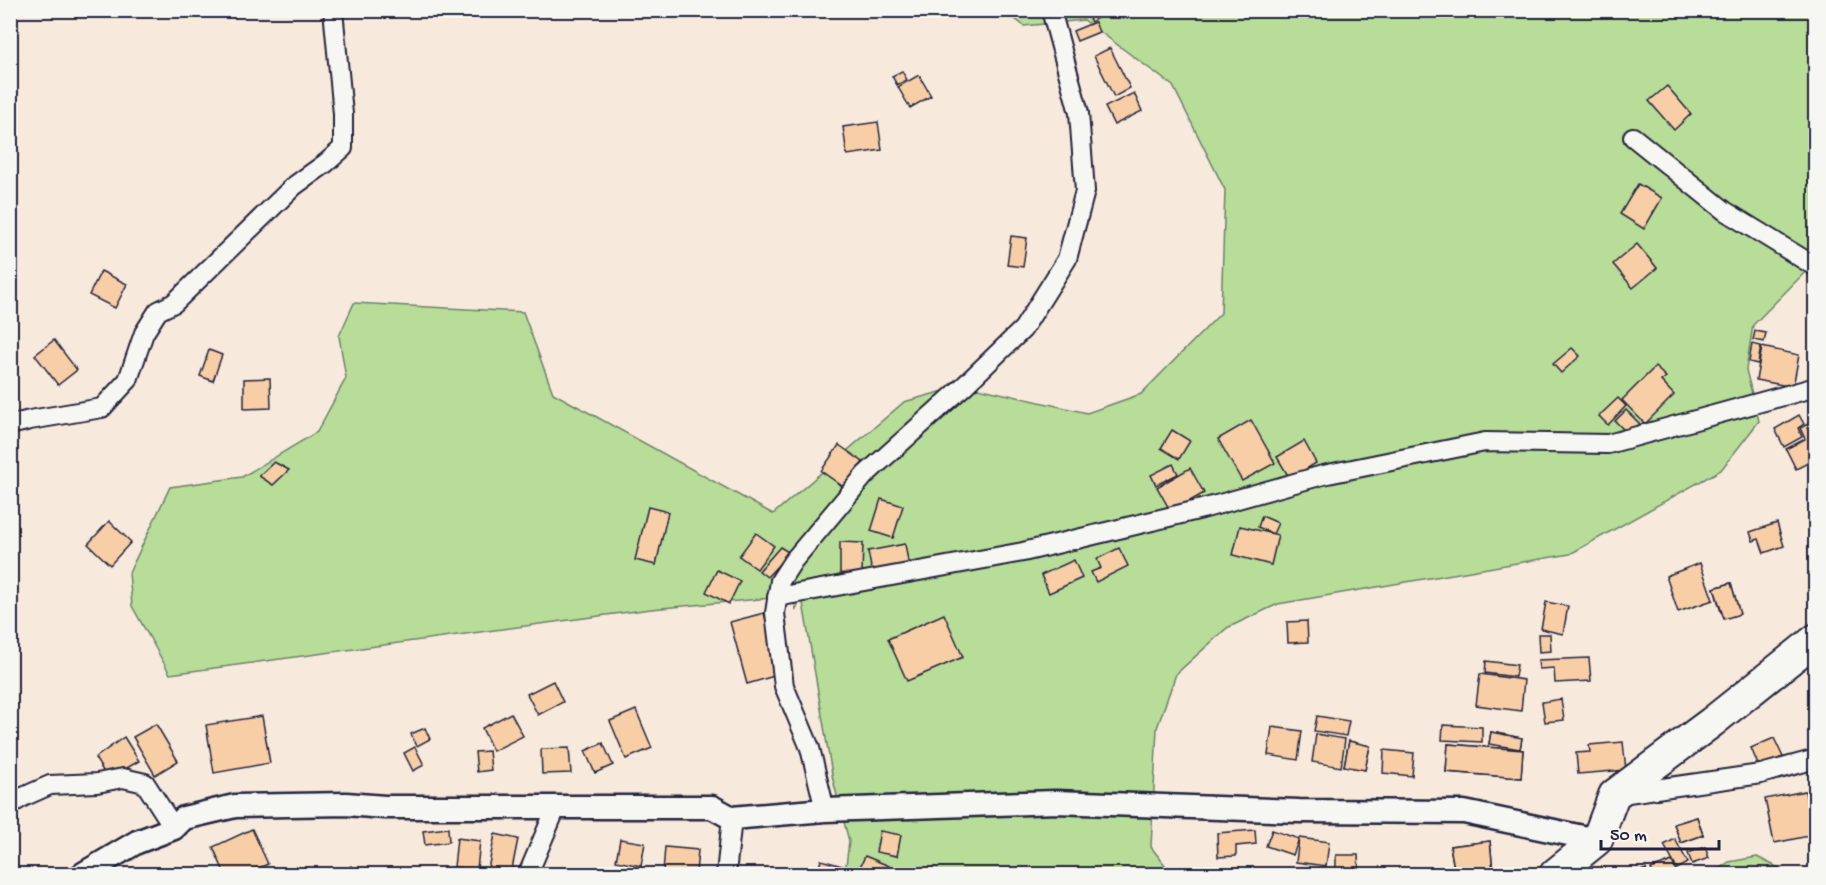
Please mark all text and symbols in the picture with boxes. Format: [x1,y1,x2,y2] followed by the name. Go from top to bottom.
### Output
[1601,813,1720,851] scale bar
[1610,826,1647,847] text: 50 m

